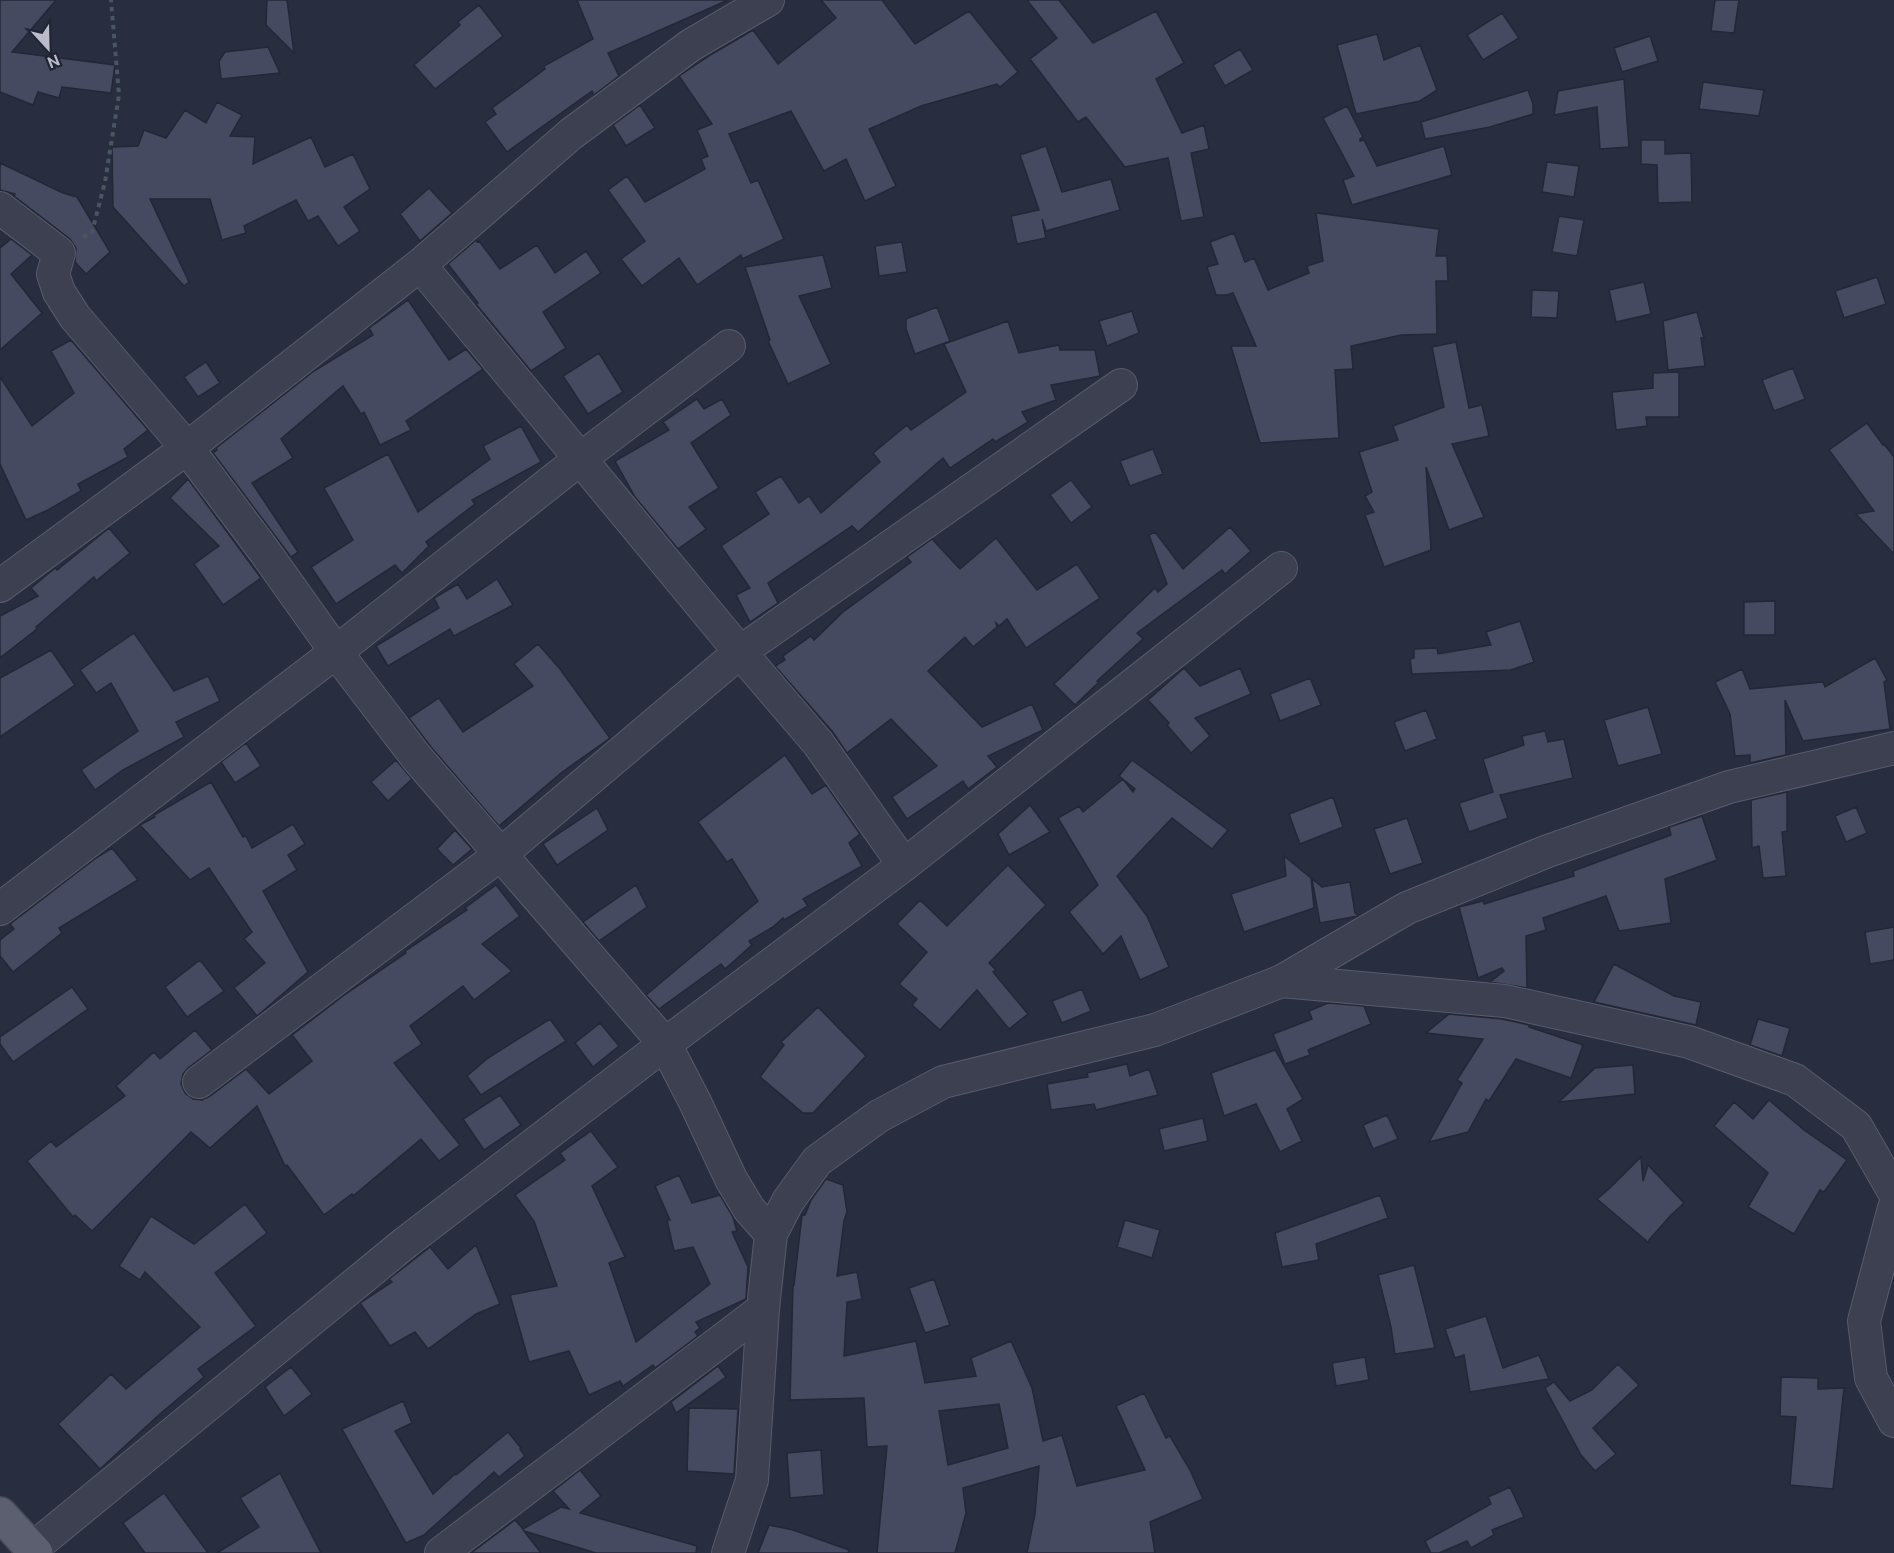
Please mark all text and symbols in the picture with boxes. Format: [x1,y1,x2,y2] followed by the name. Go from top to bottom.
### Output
[18,18,78,78] north arrow
[45,51,63,72] text: N

